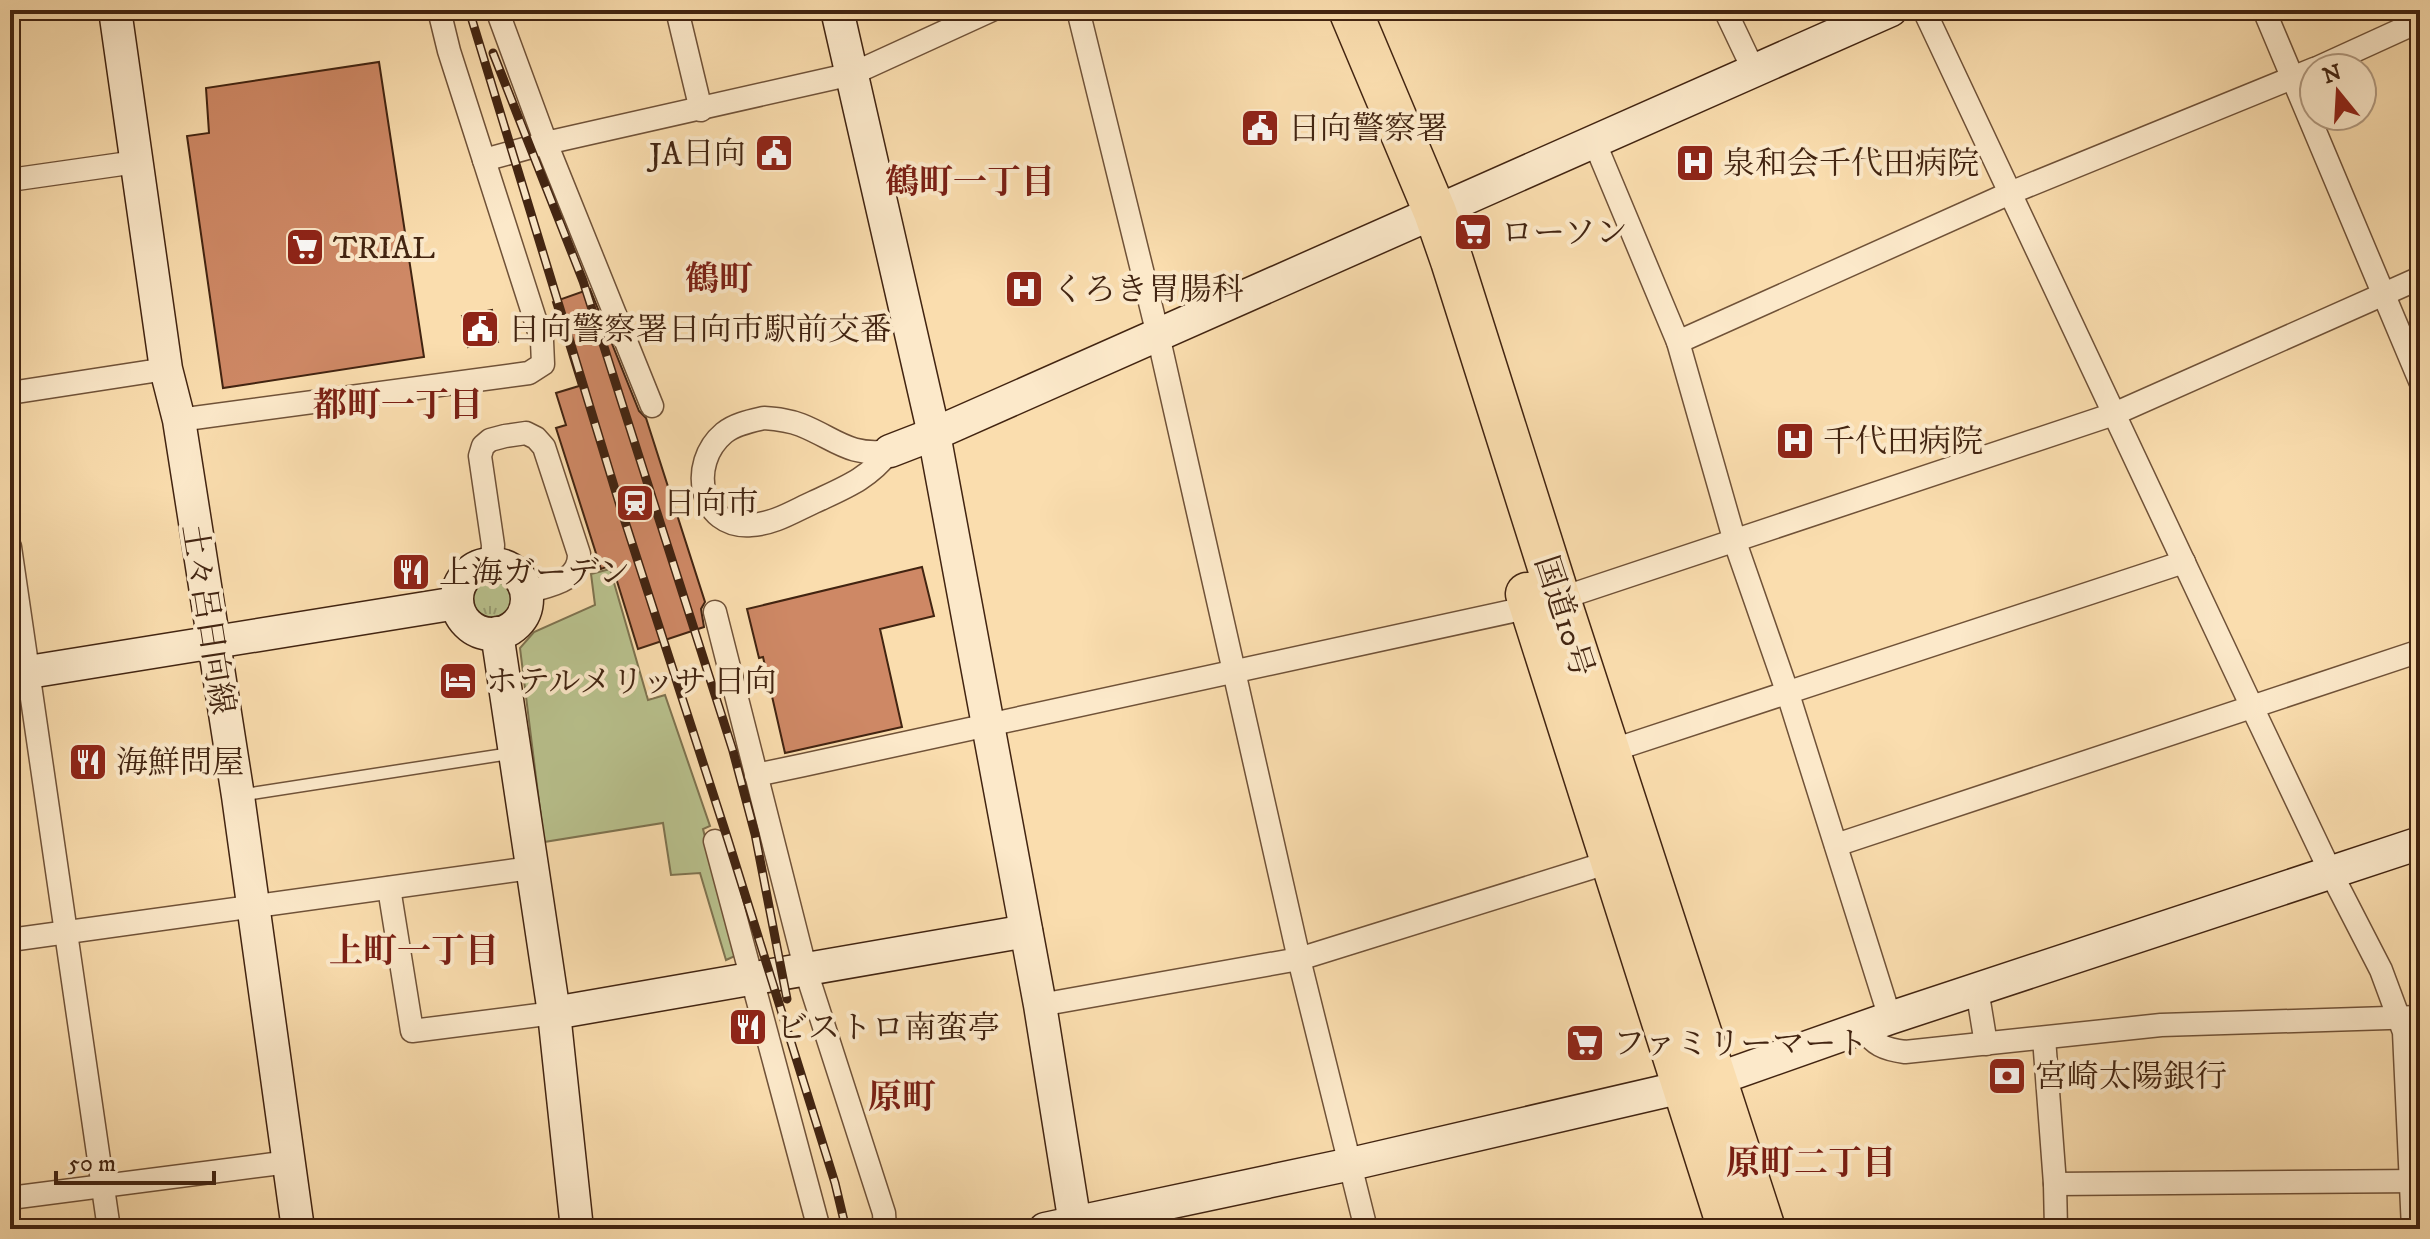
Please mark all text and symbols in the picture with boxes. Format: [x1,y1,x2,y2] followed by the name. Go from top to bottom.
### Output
[2298,52,2378,132] north arrow
[2320,59,2345,90] text: N
[1239,107,1281,149] public building icon: 日向警察署
[1288,110,1448,150] place label: 日向警察署
[753,132,795,174] public building icon: JA日向
[646,135,746,175] place label: JA日向
[1674,142,1716,184] hospital icon: 泉和会千代田病院
[1723,145,1979,185] place label: 泉和会千代田病院
[885,162,1055,204] district label: 鶴町一丁目
[1452,211,1494,253] supermarket icon: ローソン
[1501,214,1628,254] place label: ローソン
[284,226,326,268] supermarket icon: TRIAL
[333,229,435,269] place label: TRIAL
[685,259,753,301] district label: 鶴町
[1003,268,1045,310] hospital icon: くろき胃腸科
[1052,271,1244,311] place label: くろき胃腸科
[459,308,501,350] public building icon: 日向警察署日向市駅前交番
[508,311,892,351] place label: 日向警察署日向市駅前交番
[313,385,483,427] district label: 都町一丁目
[1774,420,1816,462] hospital icon: 千代田病院
[1823,423,1983,463] place label: 千代田病院
[614,482,656,524] station icon: 日向市
[663,485,759,525] place label: 日向市
[172,521,242,717] street label: 土々呂日向線
[390,551,432,593] restaurant icon: 上海ガーデン
[1525,551,1601,682] street label: 国道10号
[439,554,630,594] place label: 上海ガーデン
[437,660,479,702] hotel icon: ホテルメリッサ 日向
[486,663,777,703] place label: ホテルメリッサ 日向
[67,741,109,783] restaurant icon: 海鮮問屋
[116,744,244,784] place label: 海鮮問屋
[329,931,499,973] district label: 上町一丁目
[727,1006,769,1048] restaurant icon: ビストロ南蛮亭
[776,1009,1000,1049] place label: ビストロ南蛮亭
[1564,1022,1606,1064] supermarket icon: ファミリーマート
[1613,1025,1868,1065] place label: ファミリーマート
[1986,1055,2028,1097] bank icon: 宮崎太陽銀行
[2035,1058,2227,1098] place label: 宮崎太陽銀行
[868,1077,936,1119] district label: 原町
[56,1135,214,1185] scale bar
[1726,1143,1896,1185] district label: 原町二丁目
[68,1149,116,1179] text: 50 m

